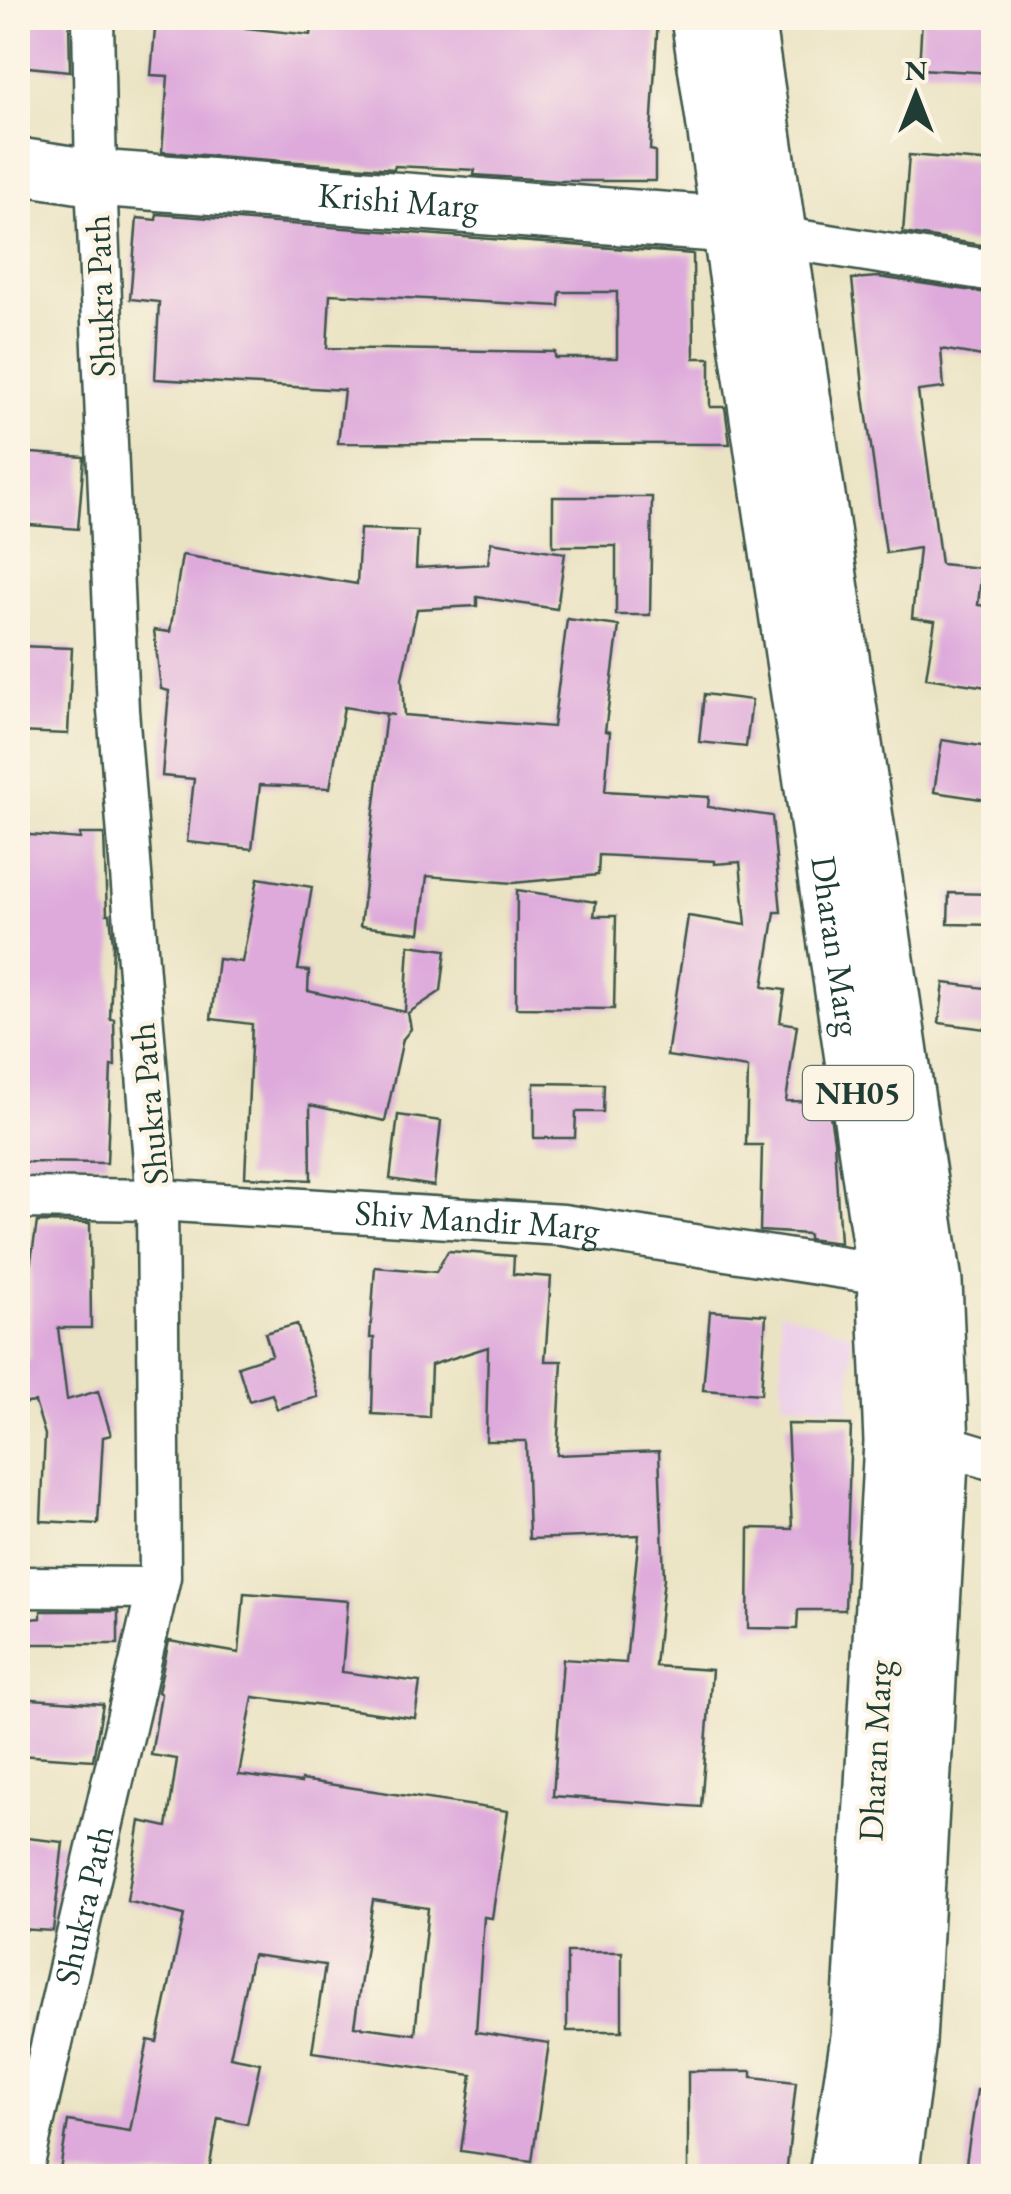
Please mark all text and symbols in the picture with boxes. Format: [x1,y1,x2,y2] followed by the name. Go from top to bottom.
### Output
[866,45,966,145] north arrow
[905,52,928,88] text: N
[316,172,481,228] street label: Krishi Marg
[74,214,125,378] street label: Shukra Path
[801,853,872,1040] street label: Dharan Marg
[119,1021,178,1187] street label: Shukra Path
[803,1066,913,1120] road number: NH05
[354,1189,604,1252] street label: Shiv Mandir Marg
[847,1659,902,1843] street label: Dharan Marg
[43,1821,124,1989] street label: Shukra Path

